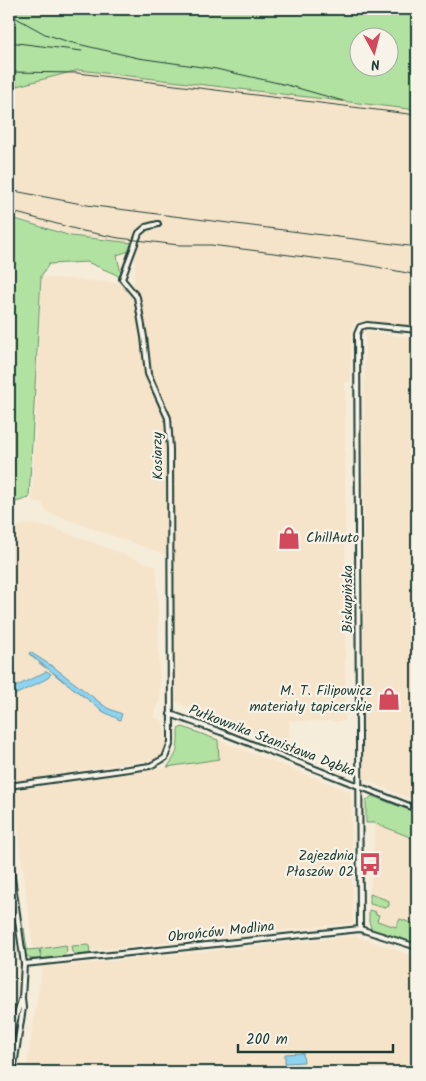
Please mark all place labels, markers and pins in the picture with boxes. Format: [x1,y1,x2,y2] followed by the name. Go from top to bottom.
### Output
[276,525,302,551] shop icon: ChillAuto
[306,527,359,549] place label: ChillAuto
[249,680,373,718] place label: M. T. Filipowicz materiały tapicerskie
[376,686,402,712] shop icon: M. T. Filipowicz materiały tapicerskie
[286,845,354,883] place label: Zajezdnia Płaszów 02
[357,851,383,877] bus stop icon: Zajezdnia Płaszów 02

